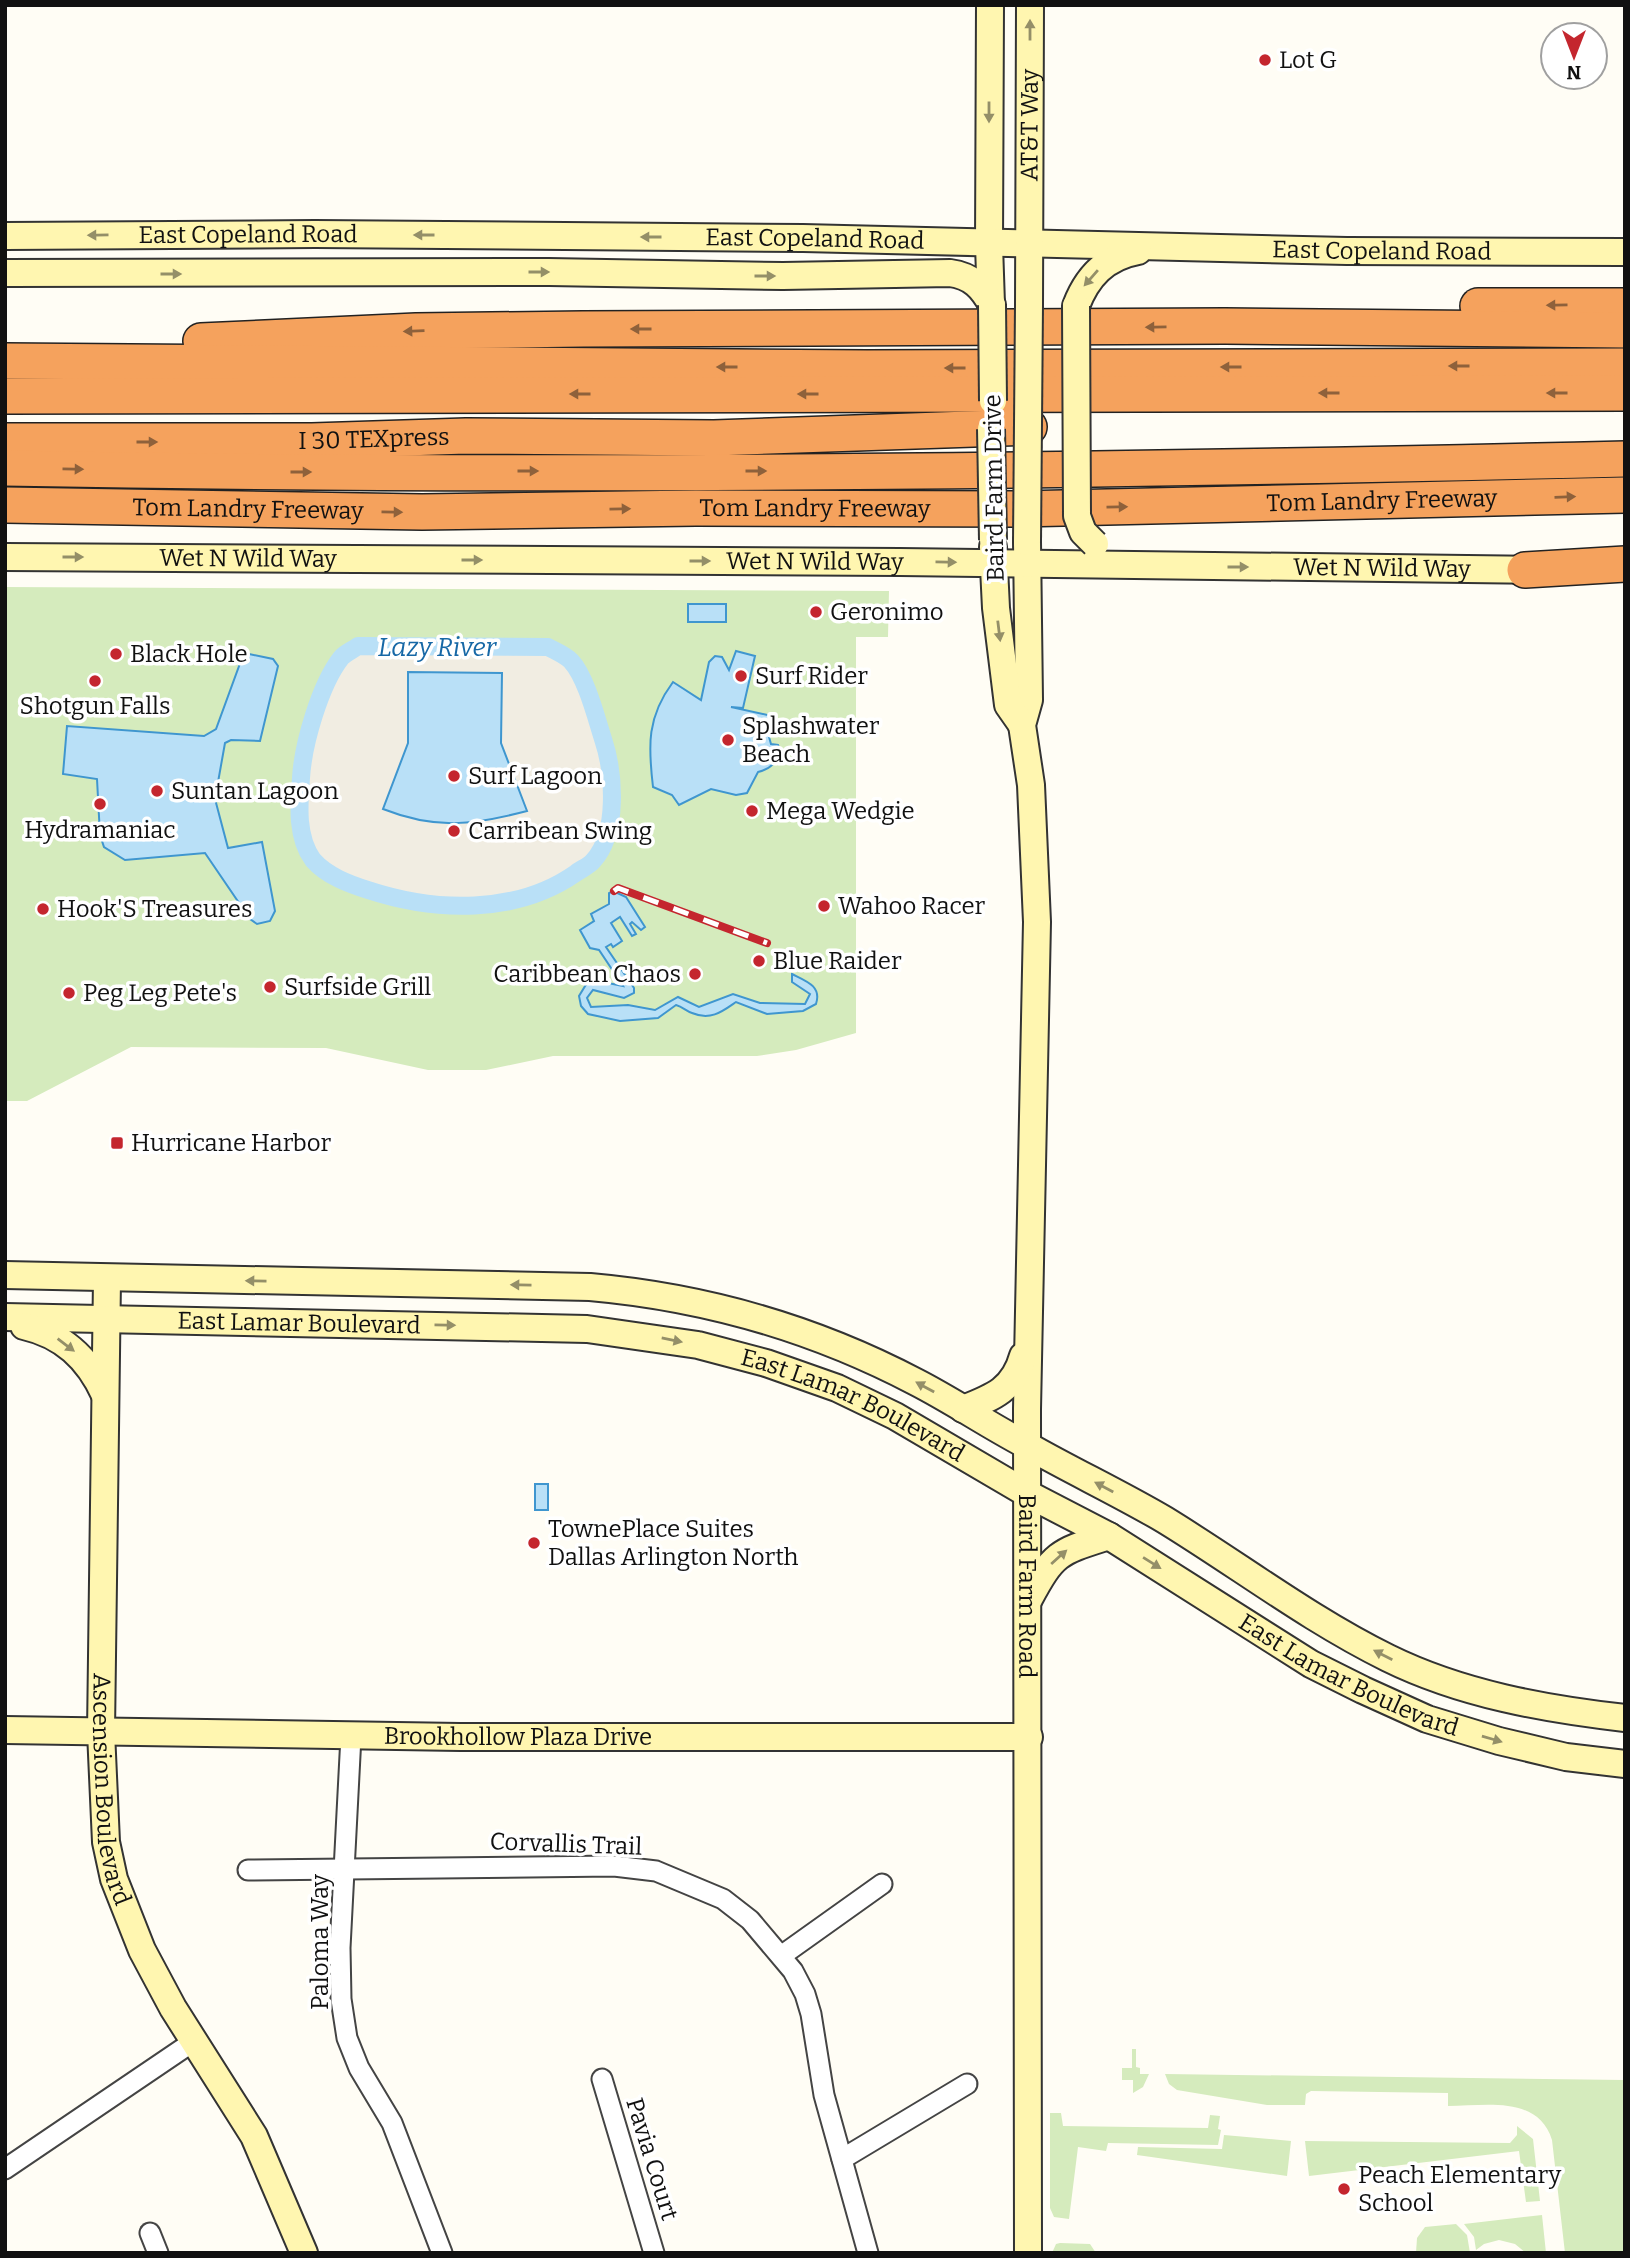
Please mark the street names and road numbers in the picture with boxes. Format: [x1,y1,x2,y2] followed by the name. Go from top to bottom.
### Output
[1015,69,1044,181] street label: AT&T Way
[138,220,358,249] street label: East Copeland Road
[705,223,925,255] street label: East Copeland Road
[1272,235,1491,266] street label: East Copeland Road
[978,394,1010,582] street label: Baird Farm Drive
[298,423,450,455] street label: I 30 TEXpress
[1266,484,1498,517] street label: Tom Landry Freeway
[132,493,364,525] street label: Tom Landry Freeway
[699,494,931,523] street label: Tom Landry Freeway
[159,544,337,573] street label: Wet N Wild Way
[726,547,904,576] street label: Wet N Wild Way
[1293,553,1471,583] street label: Wet N Wild Way
[177,1307,421,1340] street label: East Lamar Boulevard
[738,1343,970,1468] street label: East Lamar Boulevard
[1013,1494,1041,1679] street label: Baird Farm Road
[1234,1608,1462,1742] street label: East Lamar Boulevard
[87,1673,137,1909] street label: Ascension Boulevard
[384,1722,652,1751] street label: Brookhollow Plaza Drive
[489,1827,643,1861] street label: Corvallis Trail
[306,1874,334,2010] street label: Paloma Way
[620,2095,684,2224] street label: Pavia Court

